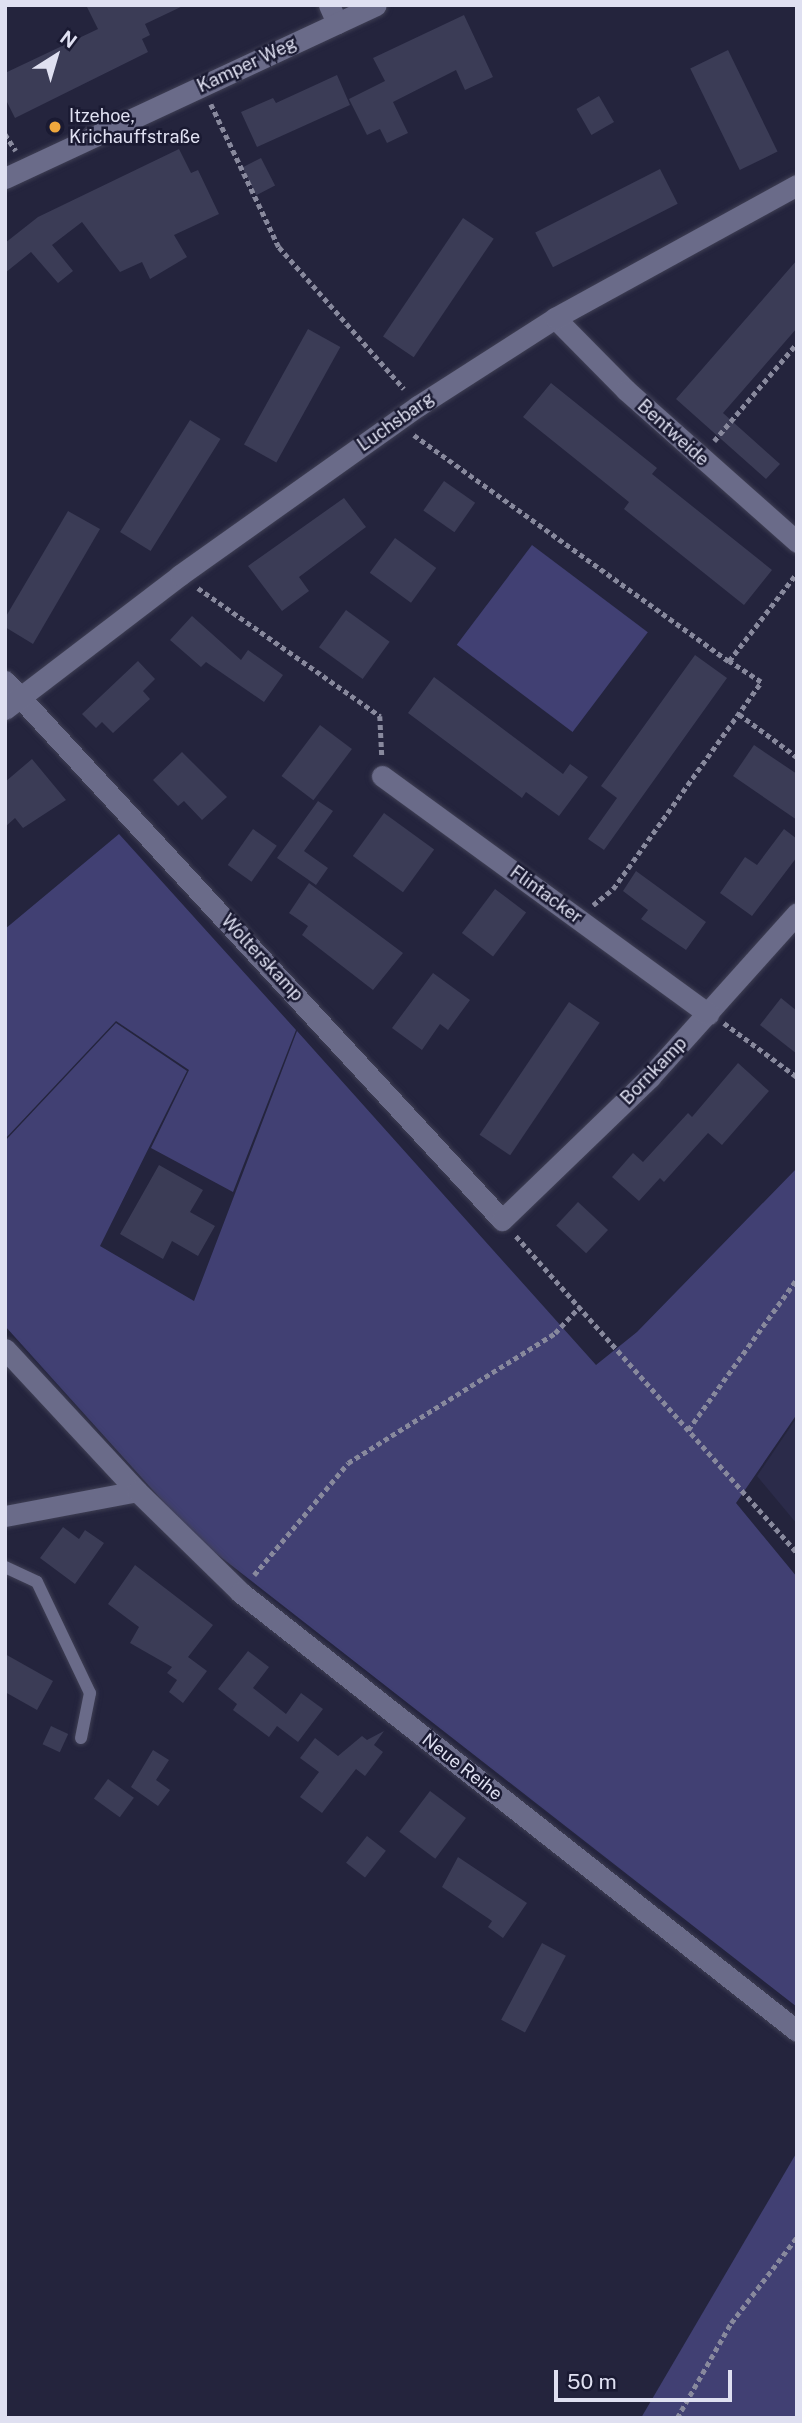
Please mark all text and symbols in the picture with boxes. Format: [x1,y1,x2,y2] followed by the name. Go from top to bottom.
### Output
[21,21,91,91] north arrow
[56,26,81,52] text: N
[194,32,300,98] street label: Kamper Weg
[69,106,200,148] place label: Itzehoe, Krichauffstraße
[47,119,63,135] marker: Itzehoe, Krichauffstraße
[354,388,438,456] street label: Luchsbarg
[633,395,713,471] street label: Bentweide
[506,862,586,928] street label: Flintacker
[216,910,308,1006] street label: Wolterskamp
[616,1033,692,1109] street label: Bornkamp
[418,1729,506,1805] street label: Neue Reihe
[557,2356,736,2400] scale bar
[567,2369,617,2394] text: 50 m

